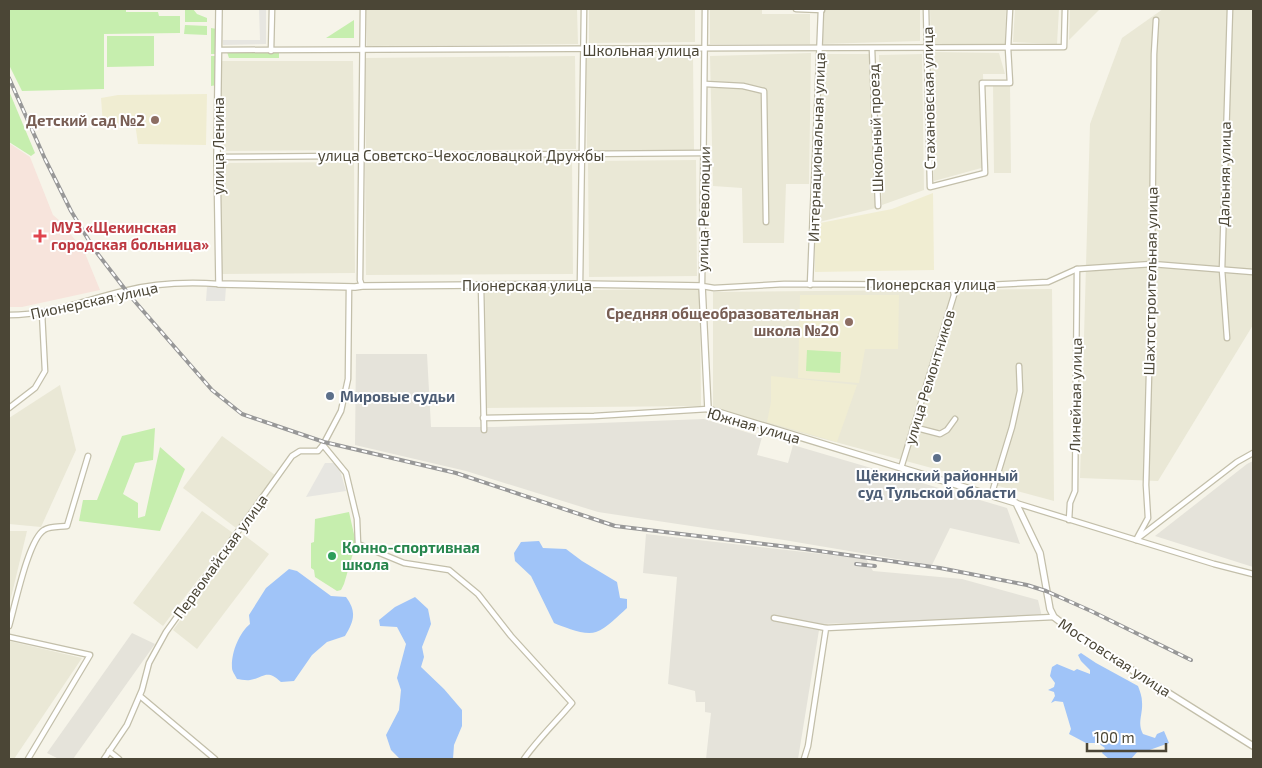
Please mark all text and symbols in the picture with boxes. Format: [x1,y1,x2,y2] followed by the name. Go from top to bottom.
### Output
[918,26,939,170] street label: Стахановская улица
[583,41,699,60] street label: Школьная улица
[804,52,829,242] street label: Интернациональная улица
[864,63,886,192] street label: Школьный проезд
[209,97,228,195] street label: улица Ленина
[26,111,145,129] place label: Детский сад №2
[149,114,161,126] marker: Детский сад №2
[1214,121,1235,227] street label: Дальняя улица
[318,146,604,165] street label: улица Советско-Чехословацкой Дружбы
[693,146,714,272] street label: улица Революции
[1139,186,1162,376] street label: Шахтостроительная улица
[51,218,209,253] place label: МУЗ «Щекинская городская больница»
[33,229,47,243] marker: МУЗ «Щекинская городская больница»
[866,275,996,294] street label: Пионерская улица
[462,276,592,295] street label: Пионерская улица
[29,278,160,323] street label: Пионерская улица
[606,304,839,339] place label: Средняя общеобразовательная школа №20
[900,307,959,447] street label: улица Ремонтников
[843,316,855,328] marker: Средняя общеобразовательная школа №20
[1065,338,1086,452] street label: Линейная улица
[340,387,455,405] place label: Мировые судьи
[324,390,336,402] marker: Мировые судьи
[705,403,803,448] street label: Южная улица
[931,452,943,464] marker: Щёкинский районный суд Тульской области
[856,466,1018,501] place label: Щёкинский районный суд Тульской области
[169,490,272,622] street label: Первомайская улица
[342,538,480,573] place label: Конно-спортивная школа
[326,550,338,562] marker: Конно-спортивная школа
[1055,614,1175,701] street label: Мостовская улица
[1087,720,1166,752] scale bar
[1094,728,1135,746] text: 100 m

